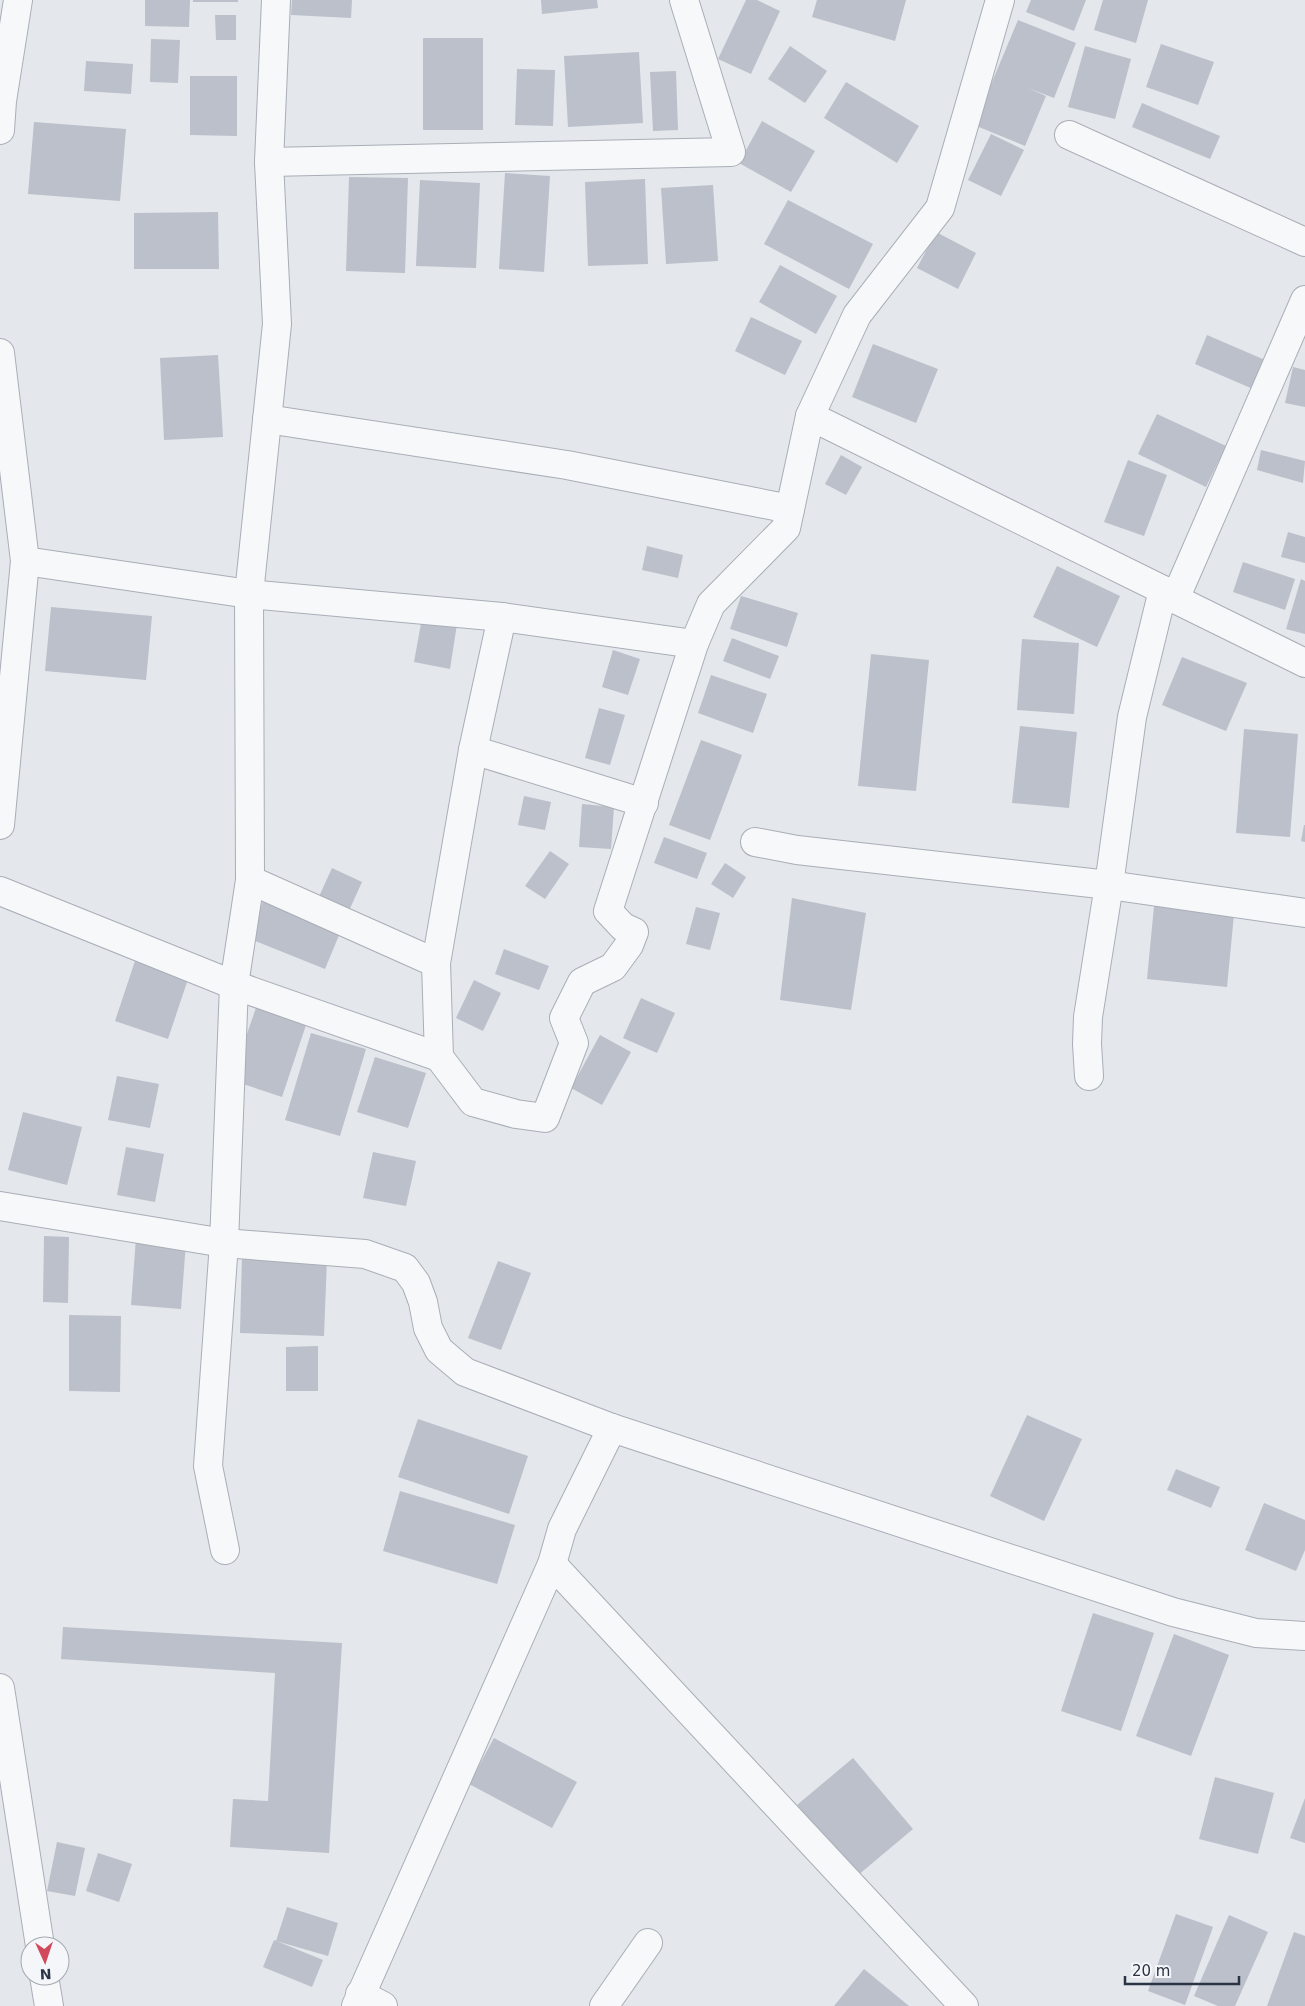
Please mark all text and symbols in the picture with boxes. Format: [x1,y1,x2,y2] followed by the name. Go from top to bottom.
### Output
[20,1936,70,1986] north arrow
[1125,1954,1239,1986] scale bar
[1132,1962,1170,1980] text: 20 m
[39,1966,52,1982] text: N

